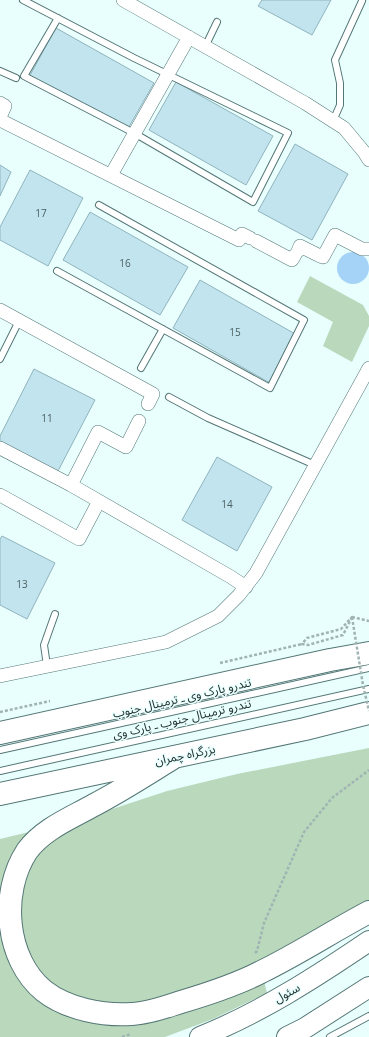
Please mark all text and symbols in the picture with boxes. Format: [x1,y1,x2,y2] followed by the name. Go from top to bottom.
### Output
[35,206,47,220] house number: 17
[119,256,131,270] house number: 16
[229,325,241,339] house number: 15
[41,411,53,425] house number: 11
[221,497,233,511] house number: 14
[16,577,28,591] house number: 13
[111,673,253,722] street label: تندرو پارک وی ـ ترمینال جنوب
[111,694,253,743] street label: تندرو ترمینال جنوب ـ پارک وی
[153,740,217,769] street label: بزرگراه چمران
[271,978,303,1007] street label: سئول

